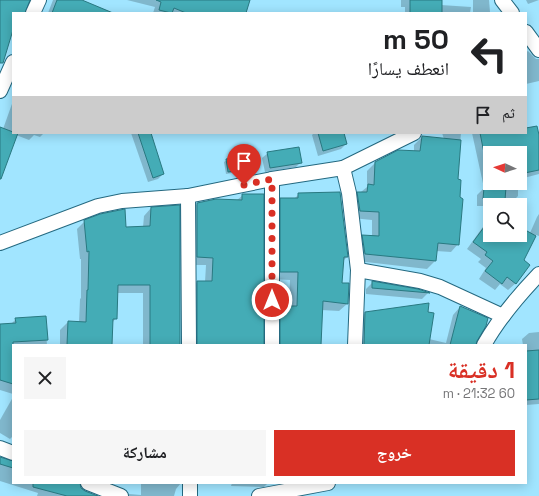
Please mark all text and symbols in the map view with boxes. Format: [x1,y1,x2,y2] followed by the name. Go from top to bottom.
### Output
[383,21,449,57] text: 50 m
[463,28,515,80] icon: left
[368,57,449,80] text: انعطف يسارًا
[502,103,515,122] text: ثم
[472,104,494,126] icon: arrive
[227,144,261,185] pin
[483,146,527,190] north arrow
[483,146,527,242] map controls
[233,150,255,172] icon: arrive
[483,198,527,242] button: search
[251,279,293,321] position arrow
[448,354,515,385] text: 1 دقيقة
[24,357,66,399] button: close
[443,385,515,402] text: 60 m · 21:32
[24,430,266,476] button: مشاركة
[274,430,515,476] button: خروج

